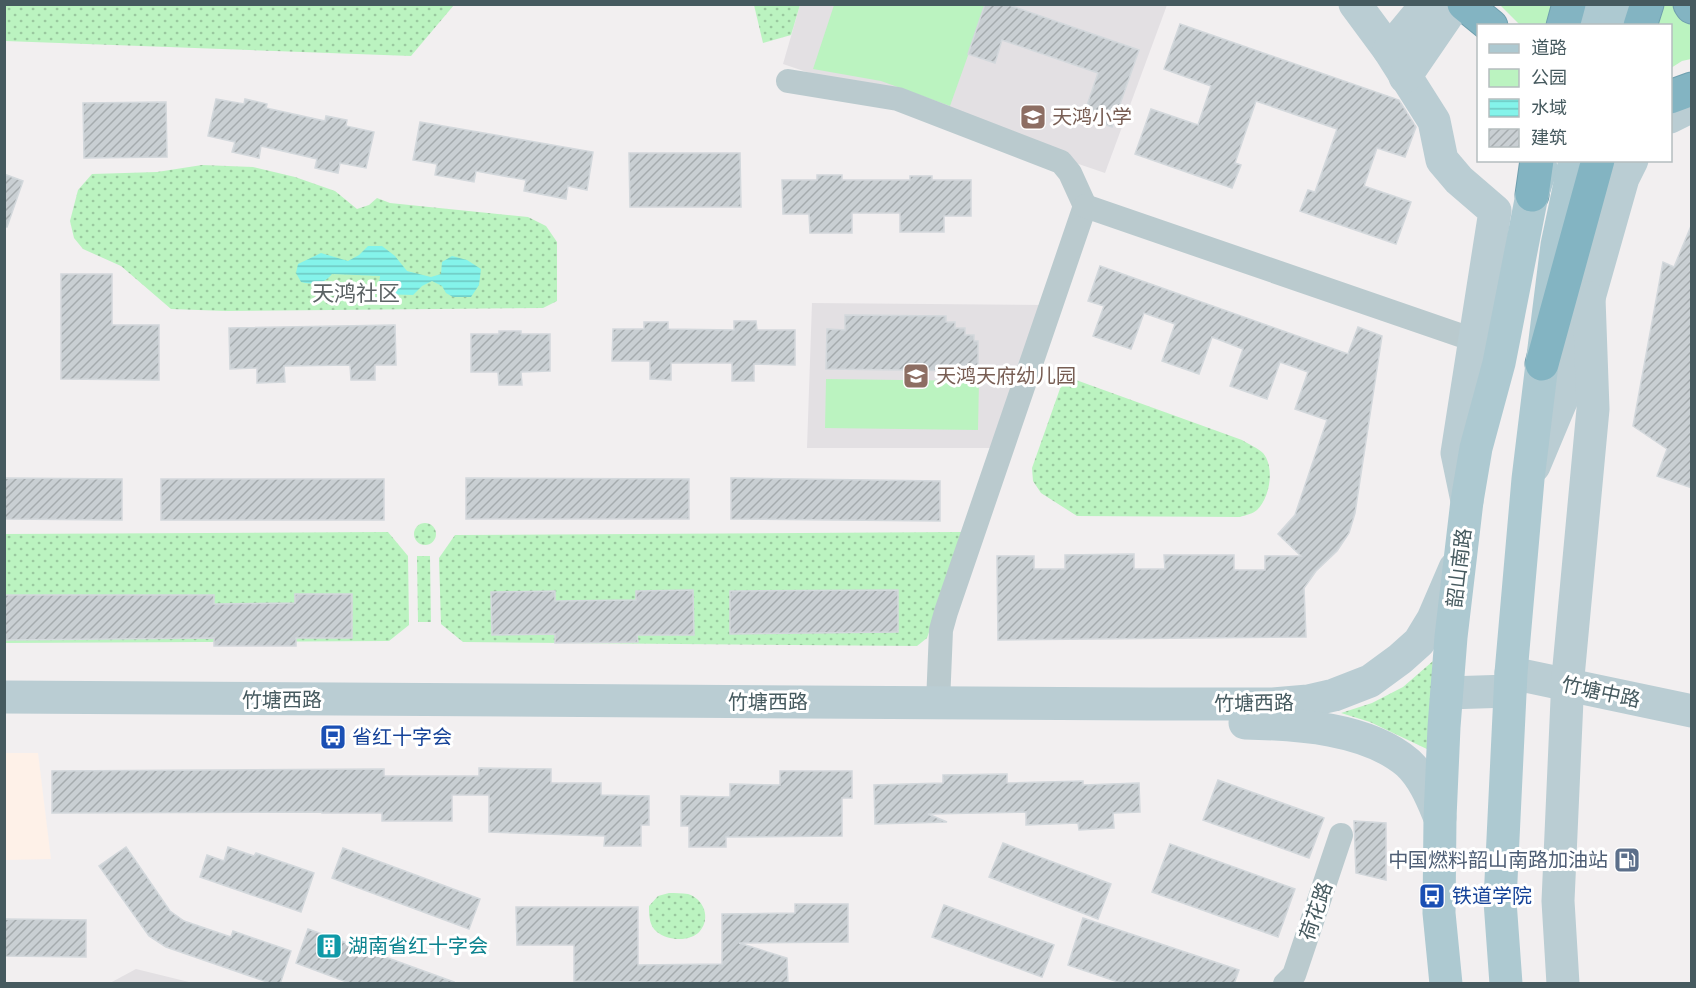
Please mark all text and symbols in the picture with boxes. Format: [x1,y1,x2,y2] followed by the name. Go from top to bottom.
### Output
[1477,24,1672,162] legend
[1531,35,1567,59] text: 道路
[1531,65,1567,89] text: 公园
[1531,95,1567,119] text: 水域
[1018,102,1048,132] school or university icon: 天鸿小学
[1052,103,1132,130] place label: 天鸿小学
[1531,125,1567,149] text: 建筑
[312,277,400,307] district label: 天鸿社区
[901,361,931,391] school or university icon: 天鸿天府幼儿园
[936,362,1076,389] place label: 天鸿天府幼儿园
[1440,527,1477,609] street label: 韶山南路
[1559,670,1643,713] street label: 竹塘中路
[242,686,322,713] street label: 竹塘西路
[728,688,808,715] street label: 竹塘西路
[1214,688,1294,717] street label: 竹塘西路
[318,722,348,752] bus stop icon: 省红十字会
[352,723,452,750] place label: 省红十字会
[1612,845,1642,875] fuel station icon: 中国燃料韶山南路加油站
[1388,846,1608,873] place label: 中国燃料韶山南路加油站
[1293,878,1338,944] street label: 荷花路
[1417,881,1447,911] bus stop icon: 铁道学院
[1452,882,1532,909] place label: 铁道学院
[314,931,344,961] building icon: 湖南省红十字会
[348,932,488,959] place label: 湖南省红十字会

